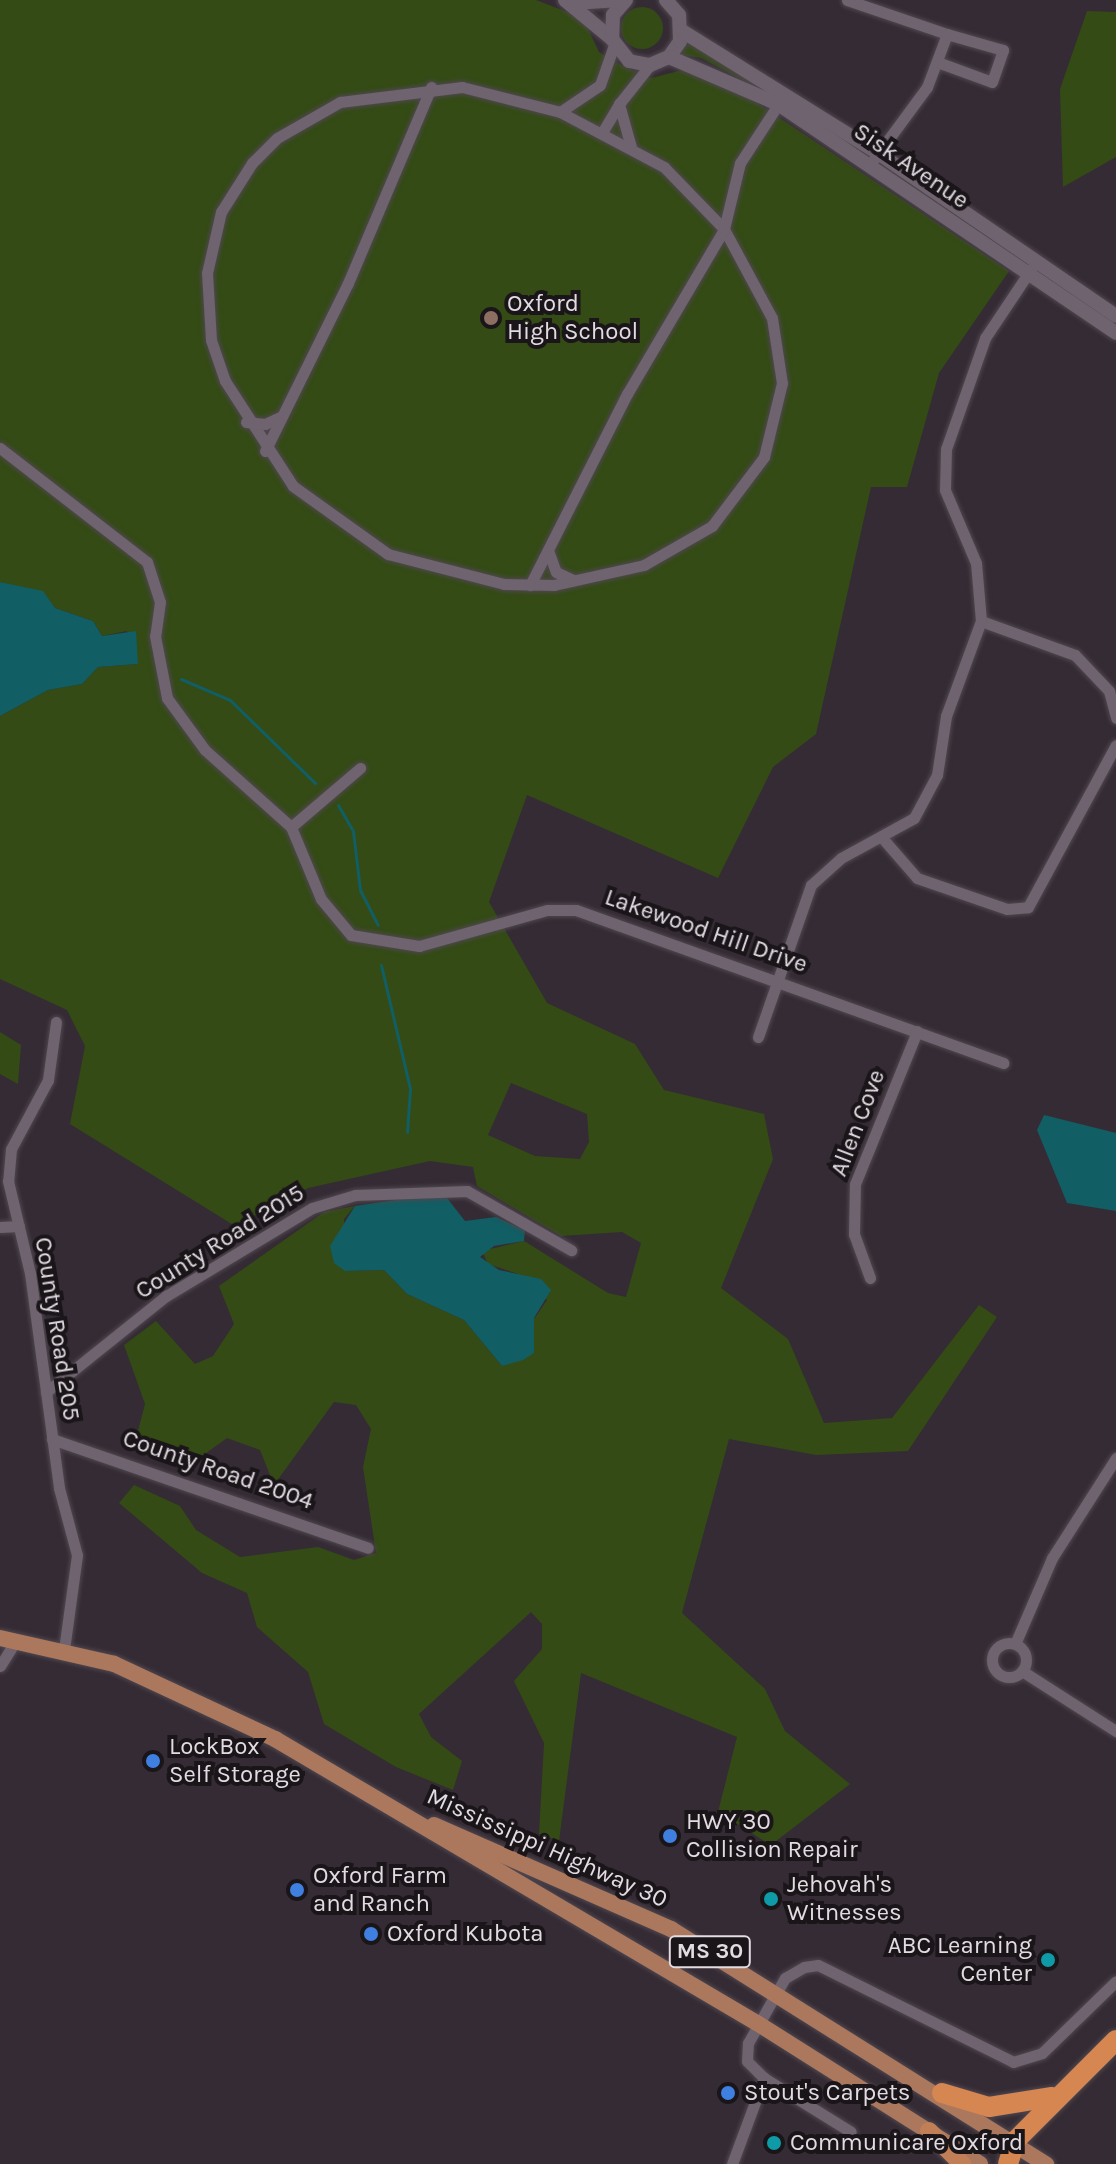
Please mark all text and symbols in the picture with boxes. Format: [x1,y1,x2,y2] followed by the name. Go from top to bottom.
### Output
[848,117,974,215] street label: Sisk Avenue
[507,290,638,346] place label: Oxford High School
[482,309,500,327] marker: Oxford High School
[601,883,811,979] street label: Lakewood Hill Drive
[824,1066,892,1180] street label: Allen Cove
[130,1179,310,1305] street label: County Road 2015
[28,1235,86,1423] street label: County Road 205
[119,1424,317,1516] street label: County Road 2004
[169,1733,301,1789] place label: LockBox Self Storage
[144,1752,162,1770] marker: LockBox Self Storage
[422,1782,672,1914] street label: Mississippi Highway 30
[686,1808,858,1864] place label: HWY 30 Collision Repair
[661,1827,679,1845] marker: HWY 30 Collision Repair
[313,1862,447,1918] place label: Oxford Farm and Ranch
[787,1871,902,1927] place label: Jehovah's Witnesses
[288,1881,306,1899] marker: Oxford Farm and Ranch
[762,1890,780,1908] marker: Jehovah's Witnesses
[387,1920,543,1948] place label: Oxford Kubota
[362,1925,380,1943] marker: Oxford Kubota
[888,1932,1032,1988] place label: ABC Learning Center
[668,1934,752,1970] road number: MS 30
[1039,1951,1057,1969] marker: ABC Learning Center
[744,2079,910,2107] place label: Stout's Carpets
[719,2084,737,2102] marker: Stout's Carpets
[790,2129,1023,2157] place label: Communicare Oxford
[765,2134,783,2152] marker: Communicare Oxford

